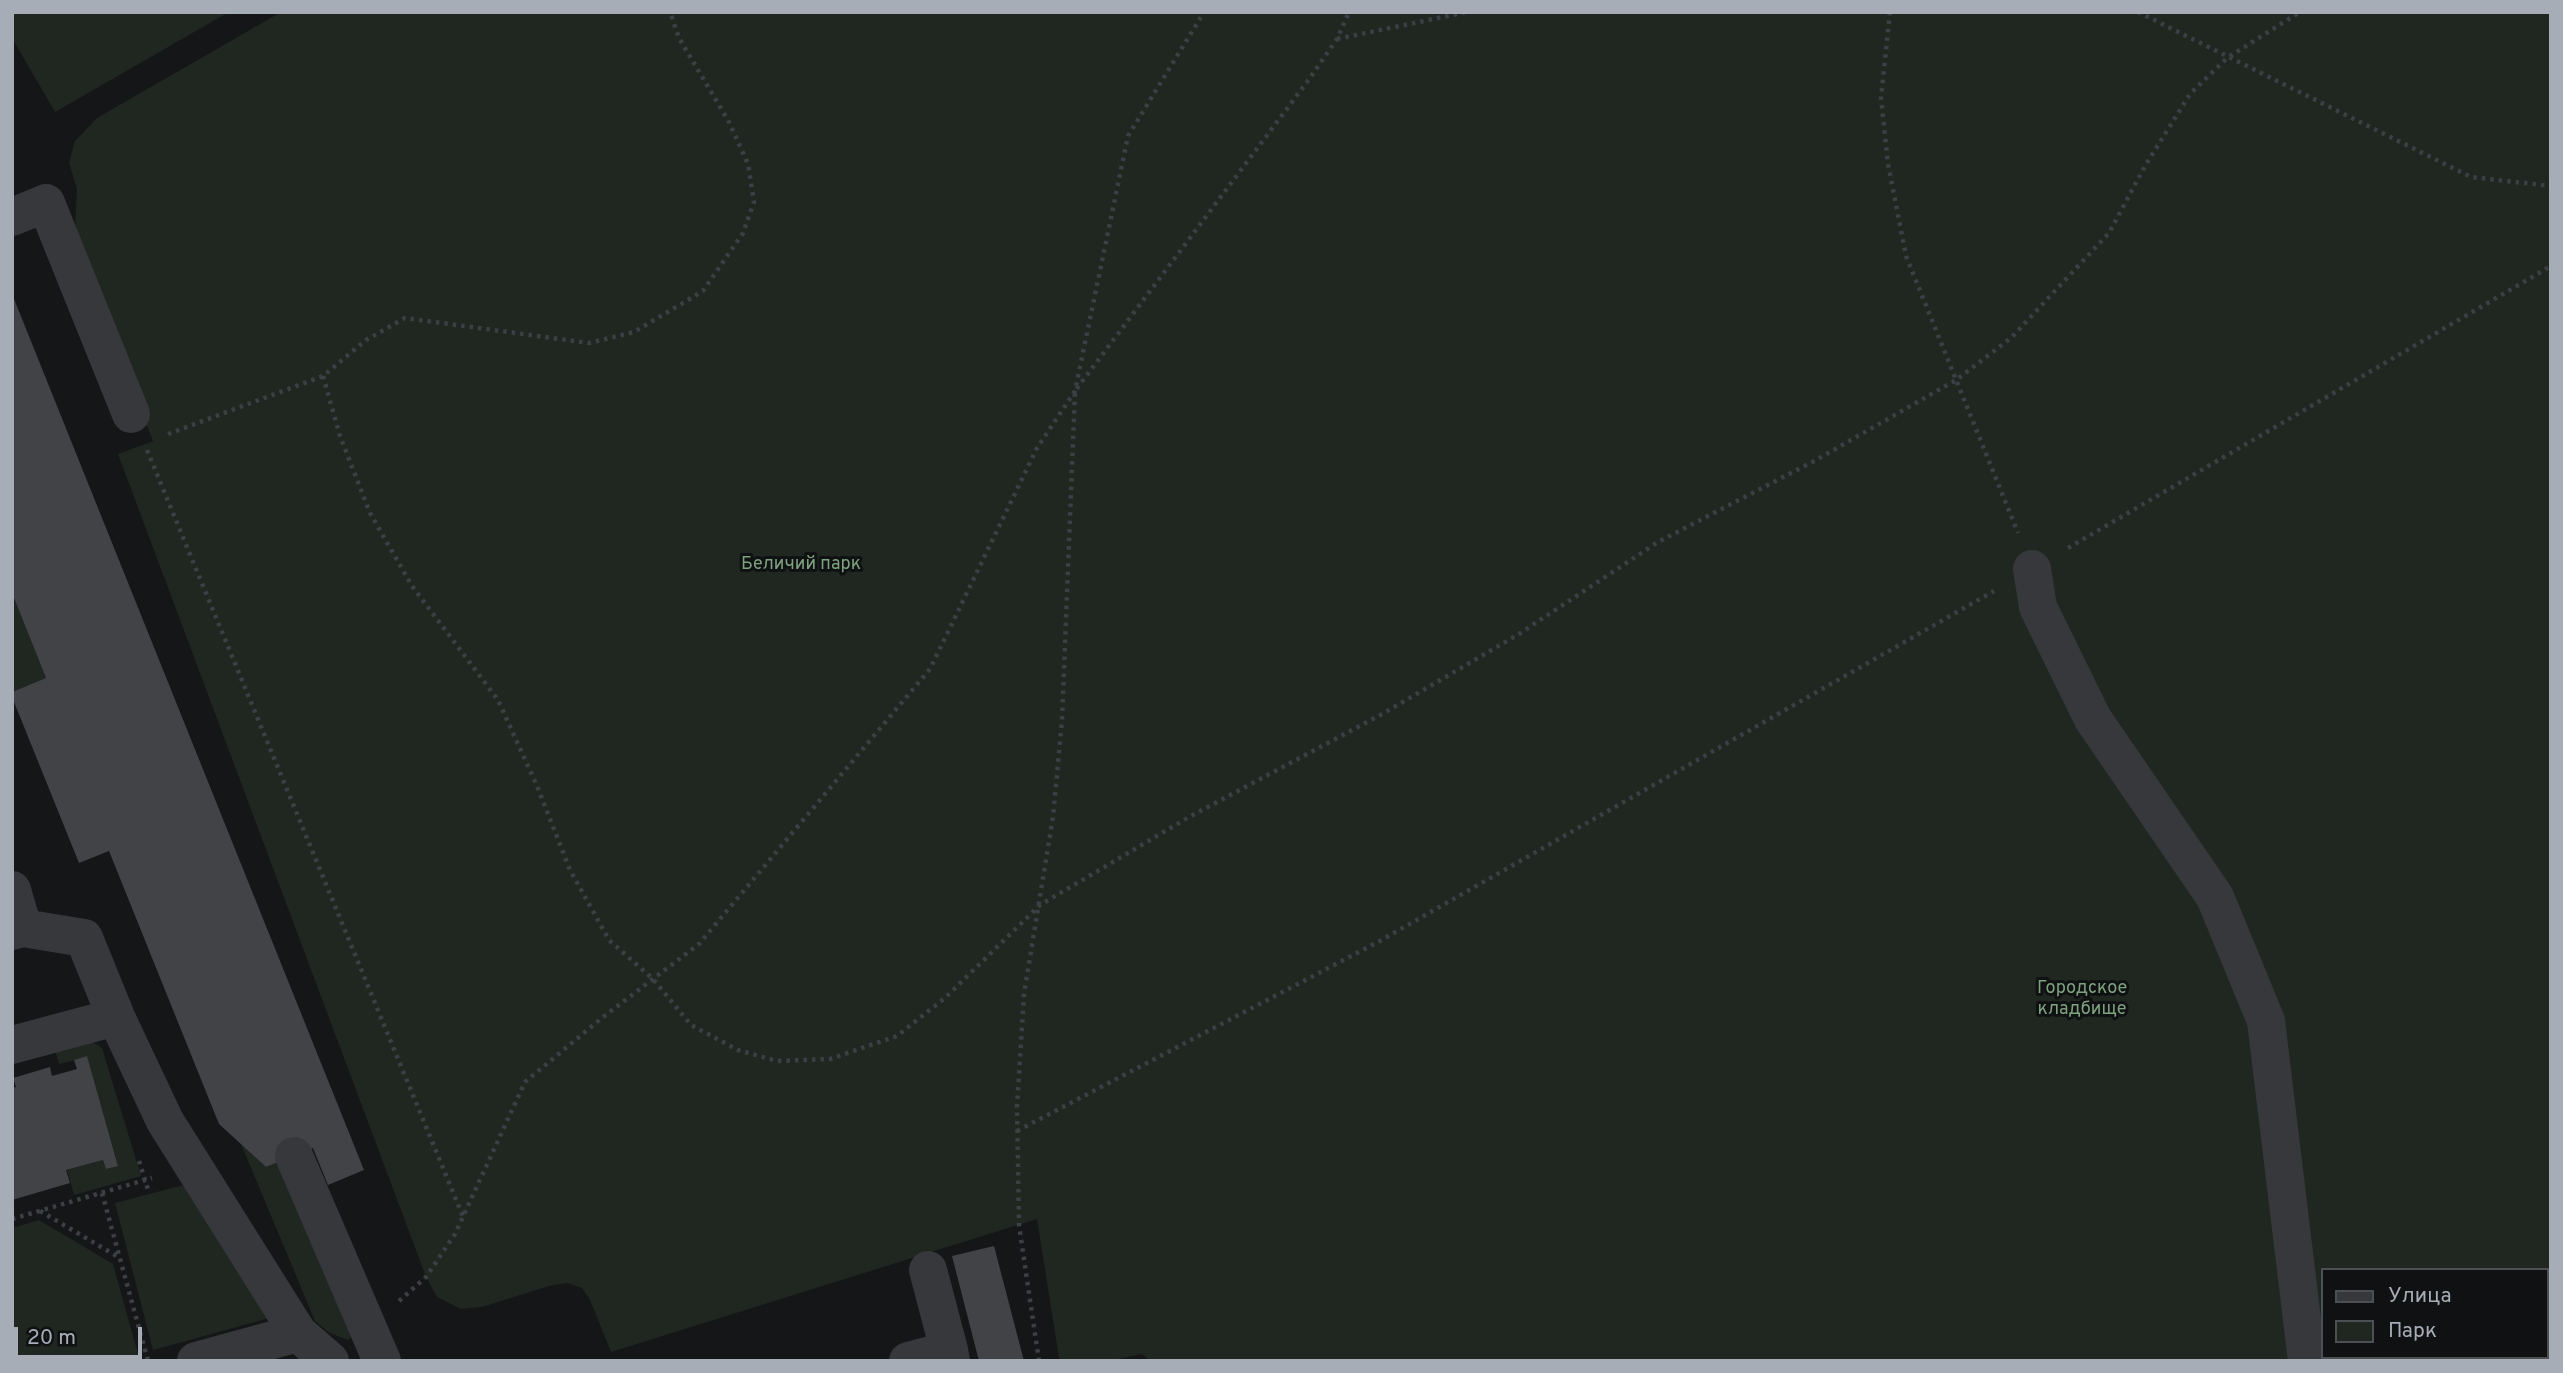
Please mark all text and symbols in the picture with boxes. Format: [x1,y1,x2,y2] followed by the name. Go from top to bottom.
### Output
[741,554,861,576] park label: Беличий парк
[2037,978,2127,1020] park label: Городское кладбище
[2322,1268,2549,1359] legend
[2388,1283,2452,1310] text: Улица
[18,1314,145,1358] scale bar
[2388,1318,2437,1345] text: Парк
[27,1325,76,1352] text: 20 m

